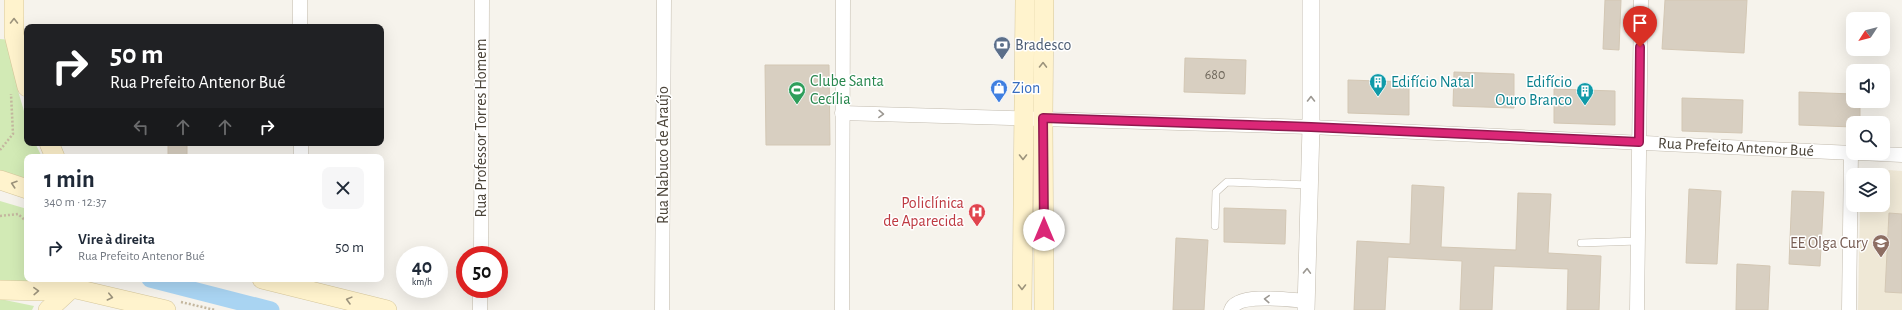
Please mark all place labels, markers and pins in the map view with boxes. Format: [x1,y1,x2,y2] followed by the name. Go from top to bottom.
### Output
[1623,6,1657,47] pin
[992,35,1012,60] bank icon: Bradesco
[1015,37,1072,53] place label: Bradesco
[1368,72,1388,97] building icon: Edifício Natal
[810,73,884,107] place label: Clube Santa Cecília
[1391,74,1474,90] place label: Edifício Natal
[1495,74,1572,108] place label: Edifício Ouro Branco
[989,78,1009,103] shop icon: Zion
[787,80,807,105] sports icon: Clube Santa Cecília
[1012,80,1040,96] place label: Zion
[1575,81,1595,106] building icon: Edifício Ouro Branco
[883,195,964,229] place label: Policlínica de Aparecida
[967,202,987,227] hospital icon: Policlínica de Aparecida
[1871,233,1891,258] school or university icon: EE Olga Cury
[1790,235,1868,252] place label: EE Olga Cury

